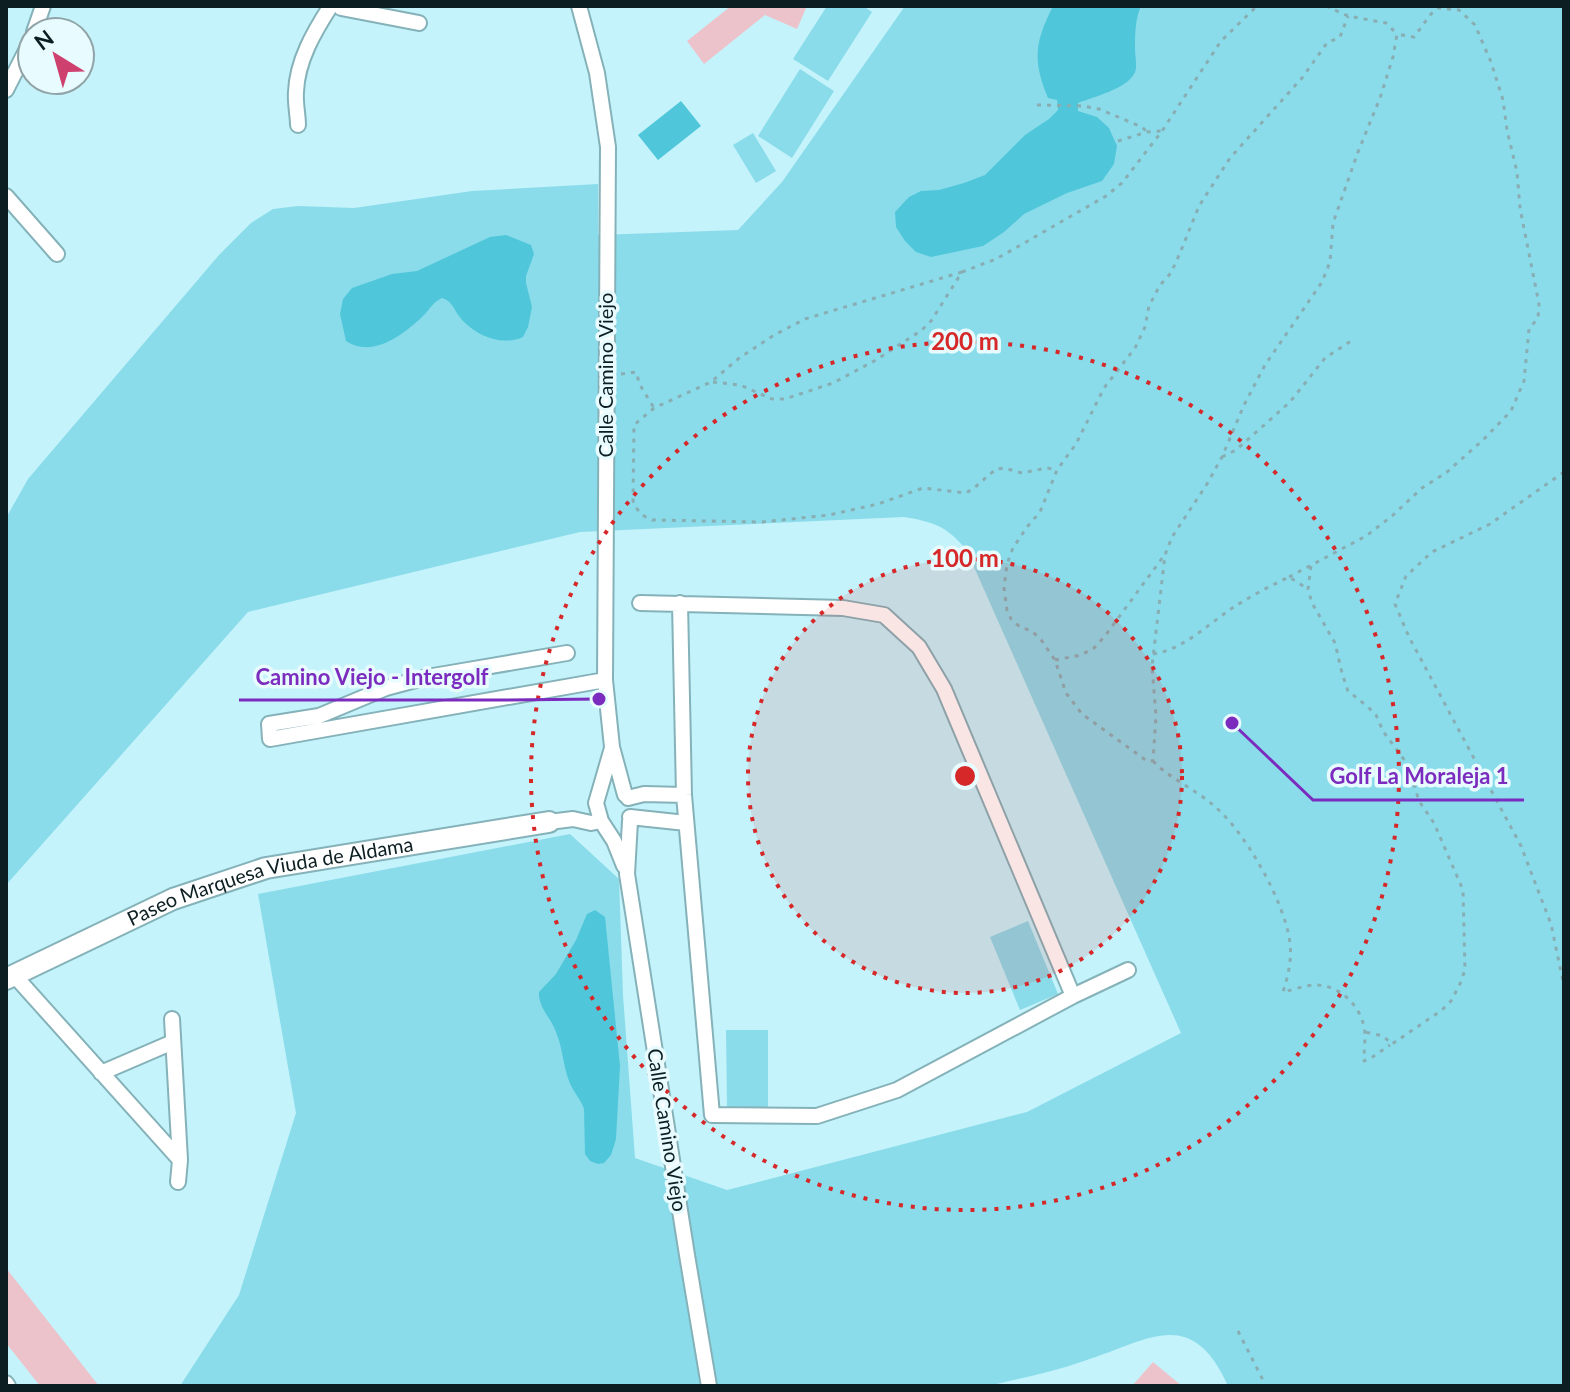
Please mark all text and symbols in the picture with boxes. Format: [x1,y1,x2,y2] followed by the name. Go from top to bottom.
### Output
[16,16,96,96] north arrow
[29,24,59,56] text: N
[593,293,617,457] street label: Calle Camino Viejo
[931,326,999,355] text: 200 m
[931,543,999,572] text: 100 m
[239,654,504,700] callout: Camino Viejo - Intergolf
[256,663,489,690] text: Camino Viejo - Intergolf
[1313,754,1524,800] callout: Golf La Moraleja 1
[951,762,979,790] centre of rings
[1329,762,1509,789] text: Golf La Moraleja 1
[123,831,415,930] street label: Paseo Marquesa Viuda de Aldama
[643,1047,693,1213] street label: Calle Camino Viejo

